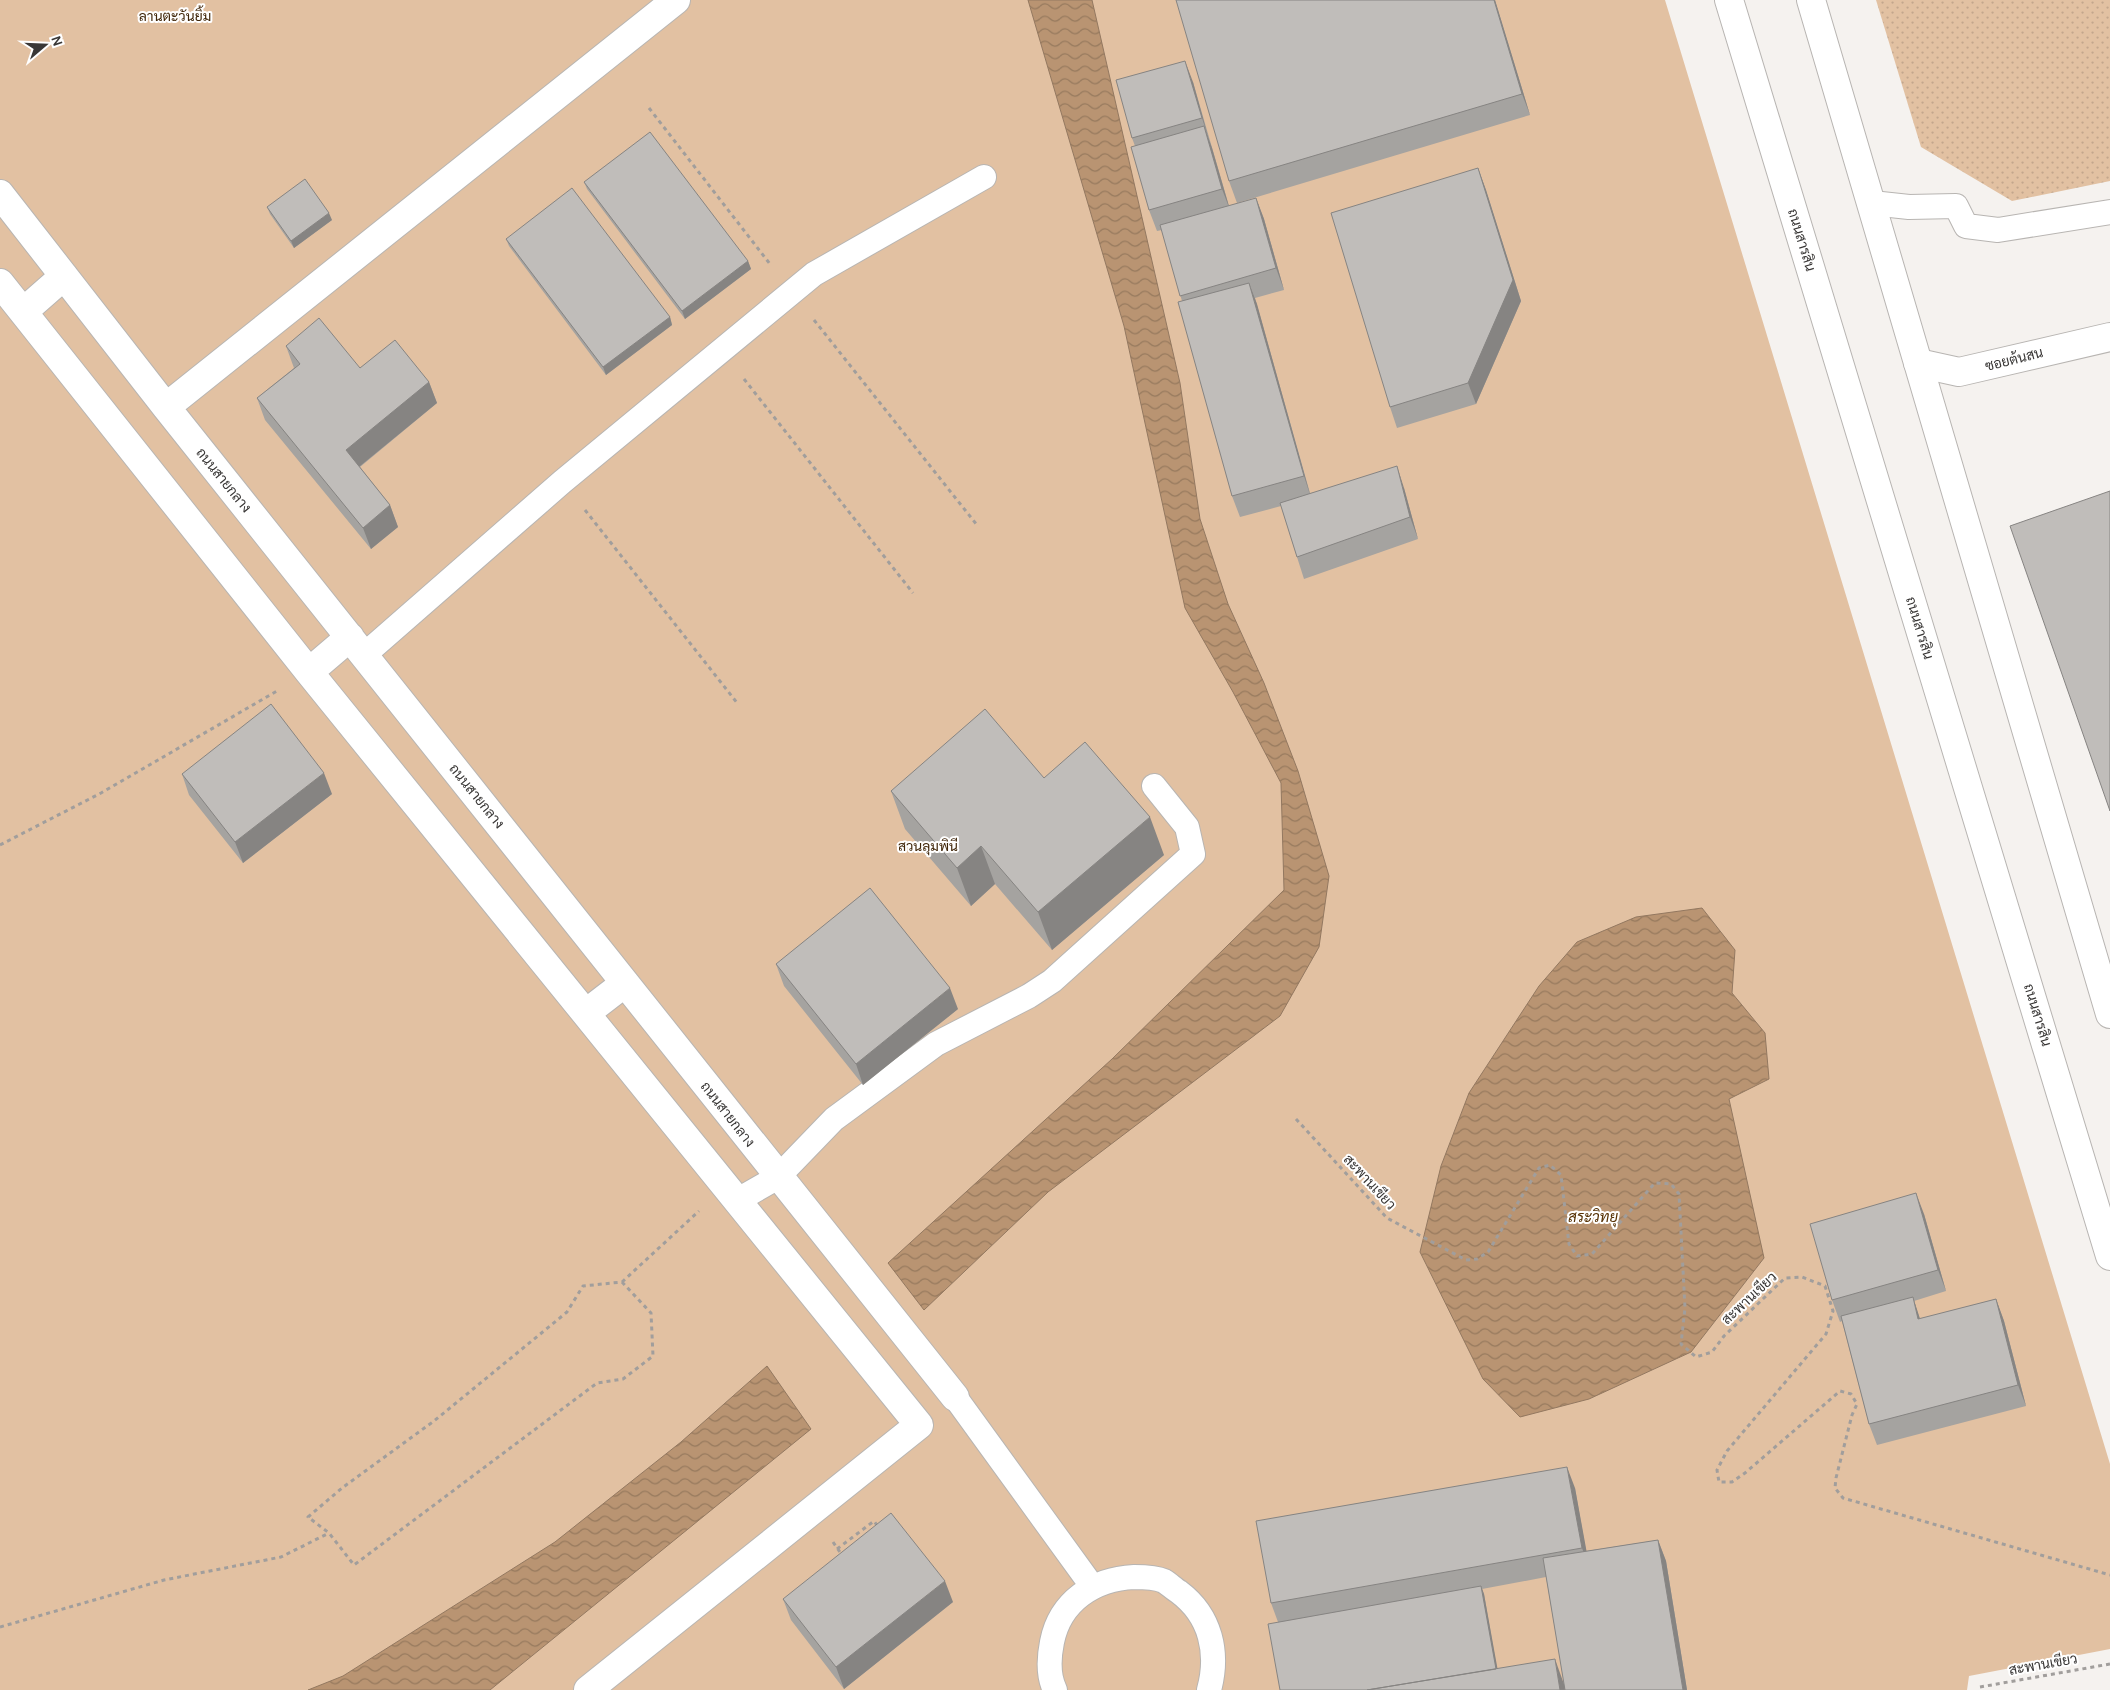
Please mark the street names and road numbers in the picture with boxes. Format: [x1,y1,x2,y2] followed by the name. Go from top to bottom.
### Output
[1784,207,1819,274] street label: ถนนสารสิน
[1983,343,2045,375] street label: ซอยต้นสน
[192,445,255,516] street label: ถนนสายกลาง
[1902,595,1937,662] street label: ถนนสารสิน
[445,761,508,832] street label: ถนนสายกลาง
[2020,982,2055,1049] street label: ถนนสารสิน
[697,1078,758,1150] street label: ถนนสายกลาง
[1340,1151,1400,1213] street label: สะพานเขียว
[1718,1268,1780,1328] street label: สะพานเขียว
[2007,1649,2079,1679] street label: สะพานเขียว

